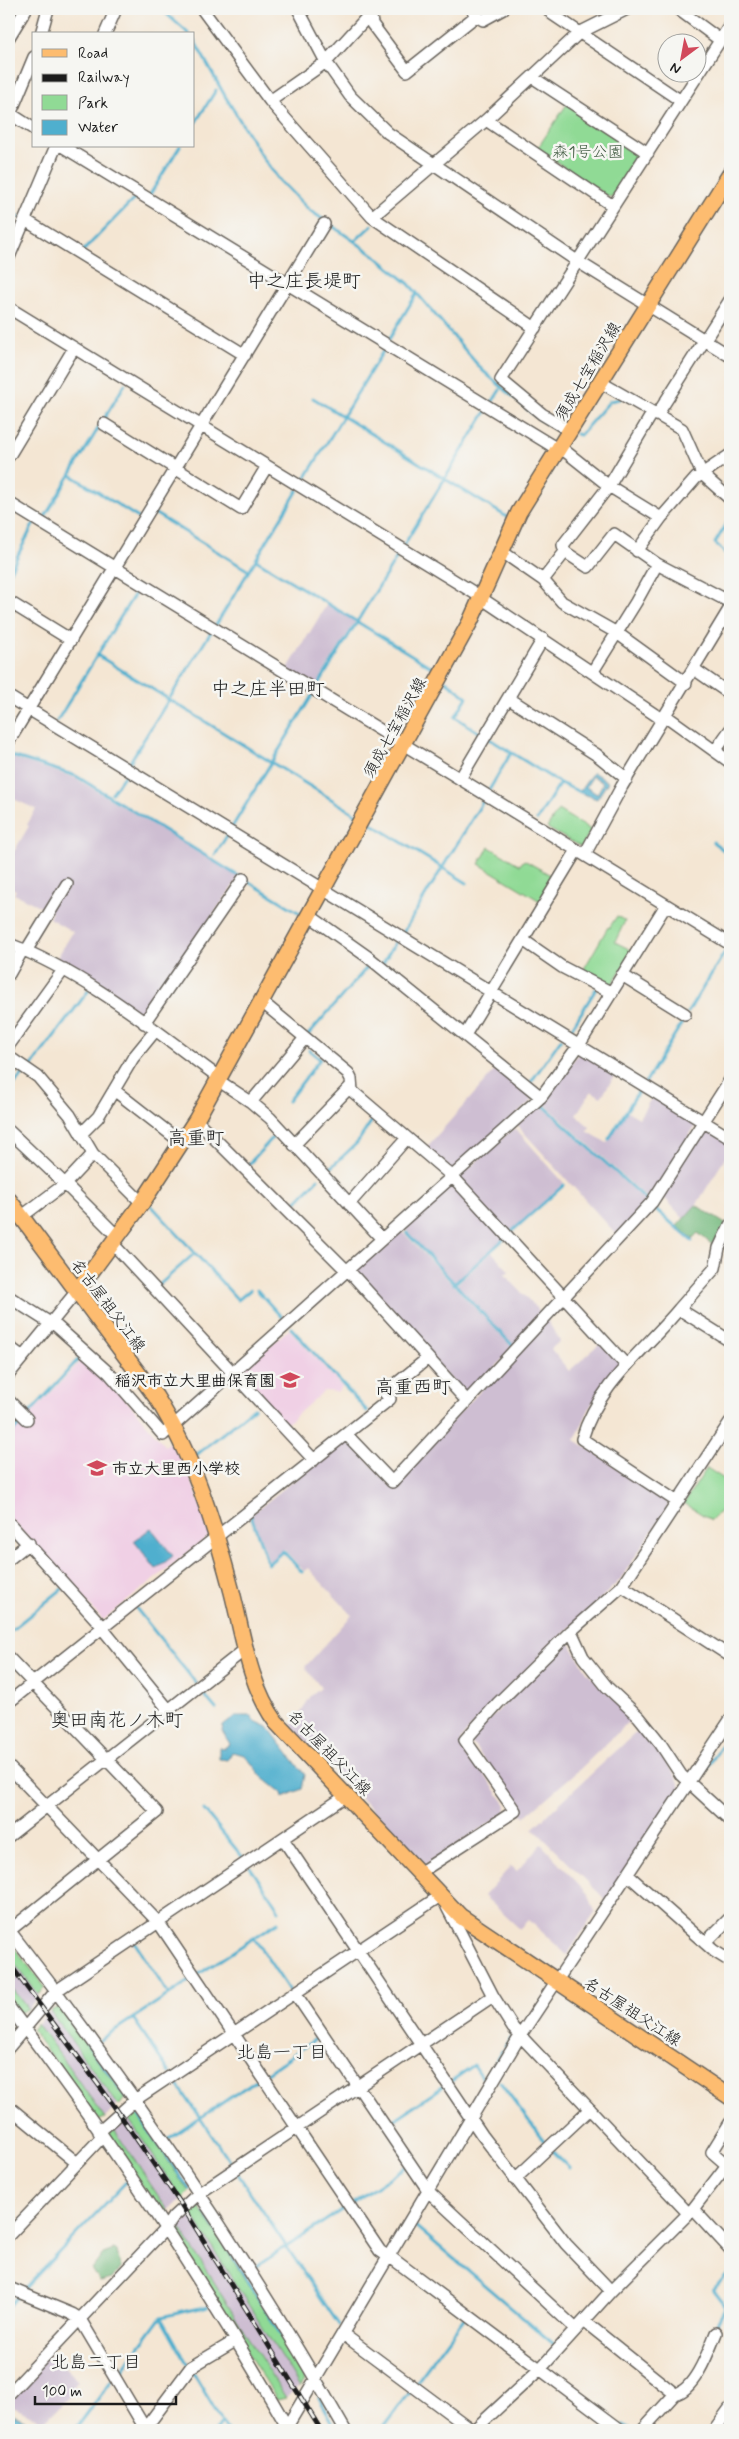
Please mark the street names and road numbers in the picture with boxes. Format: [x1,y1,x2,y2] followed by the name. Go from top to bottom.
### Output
[550,318,626,425] street label: 須成七宝稲沢線
[359,674,432,782] street label: 須成七宝稲沢線
[66,1255,150,1357] street label: 名古屋祖父江線
[282,1705,375,1801] street label: 名古屋祖父江線
[579,1973,685,2052] street label: 名古屋祖父江線

